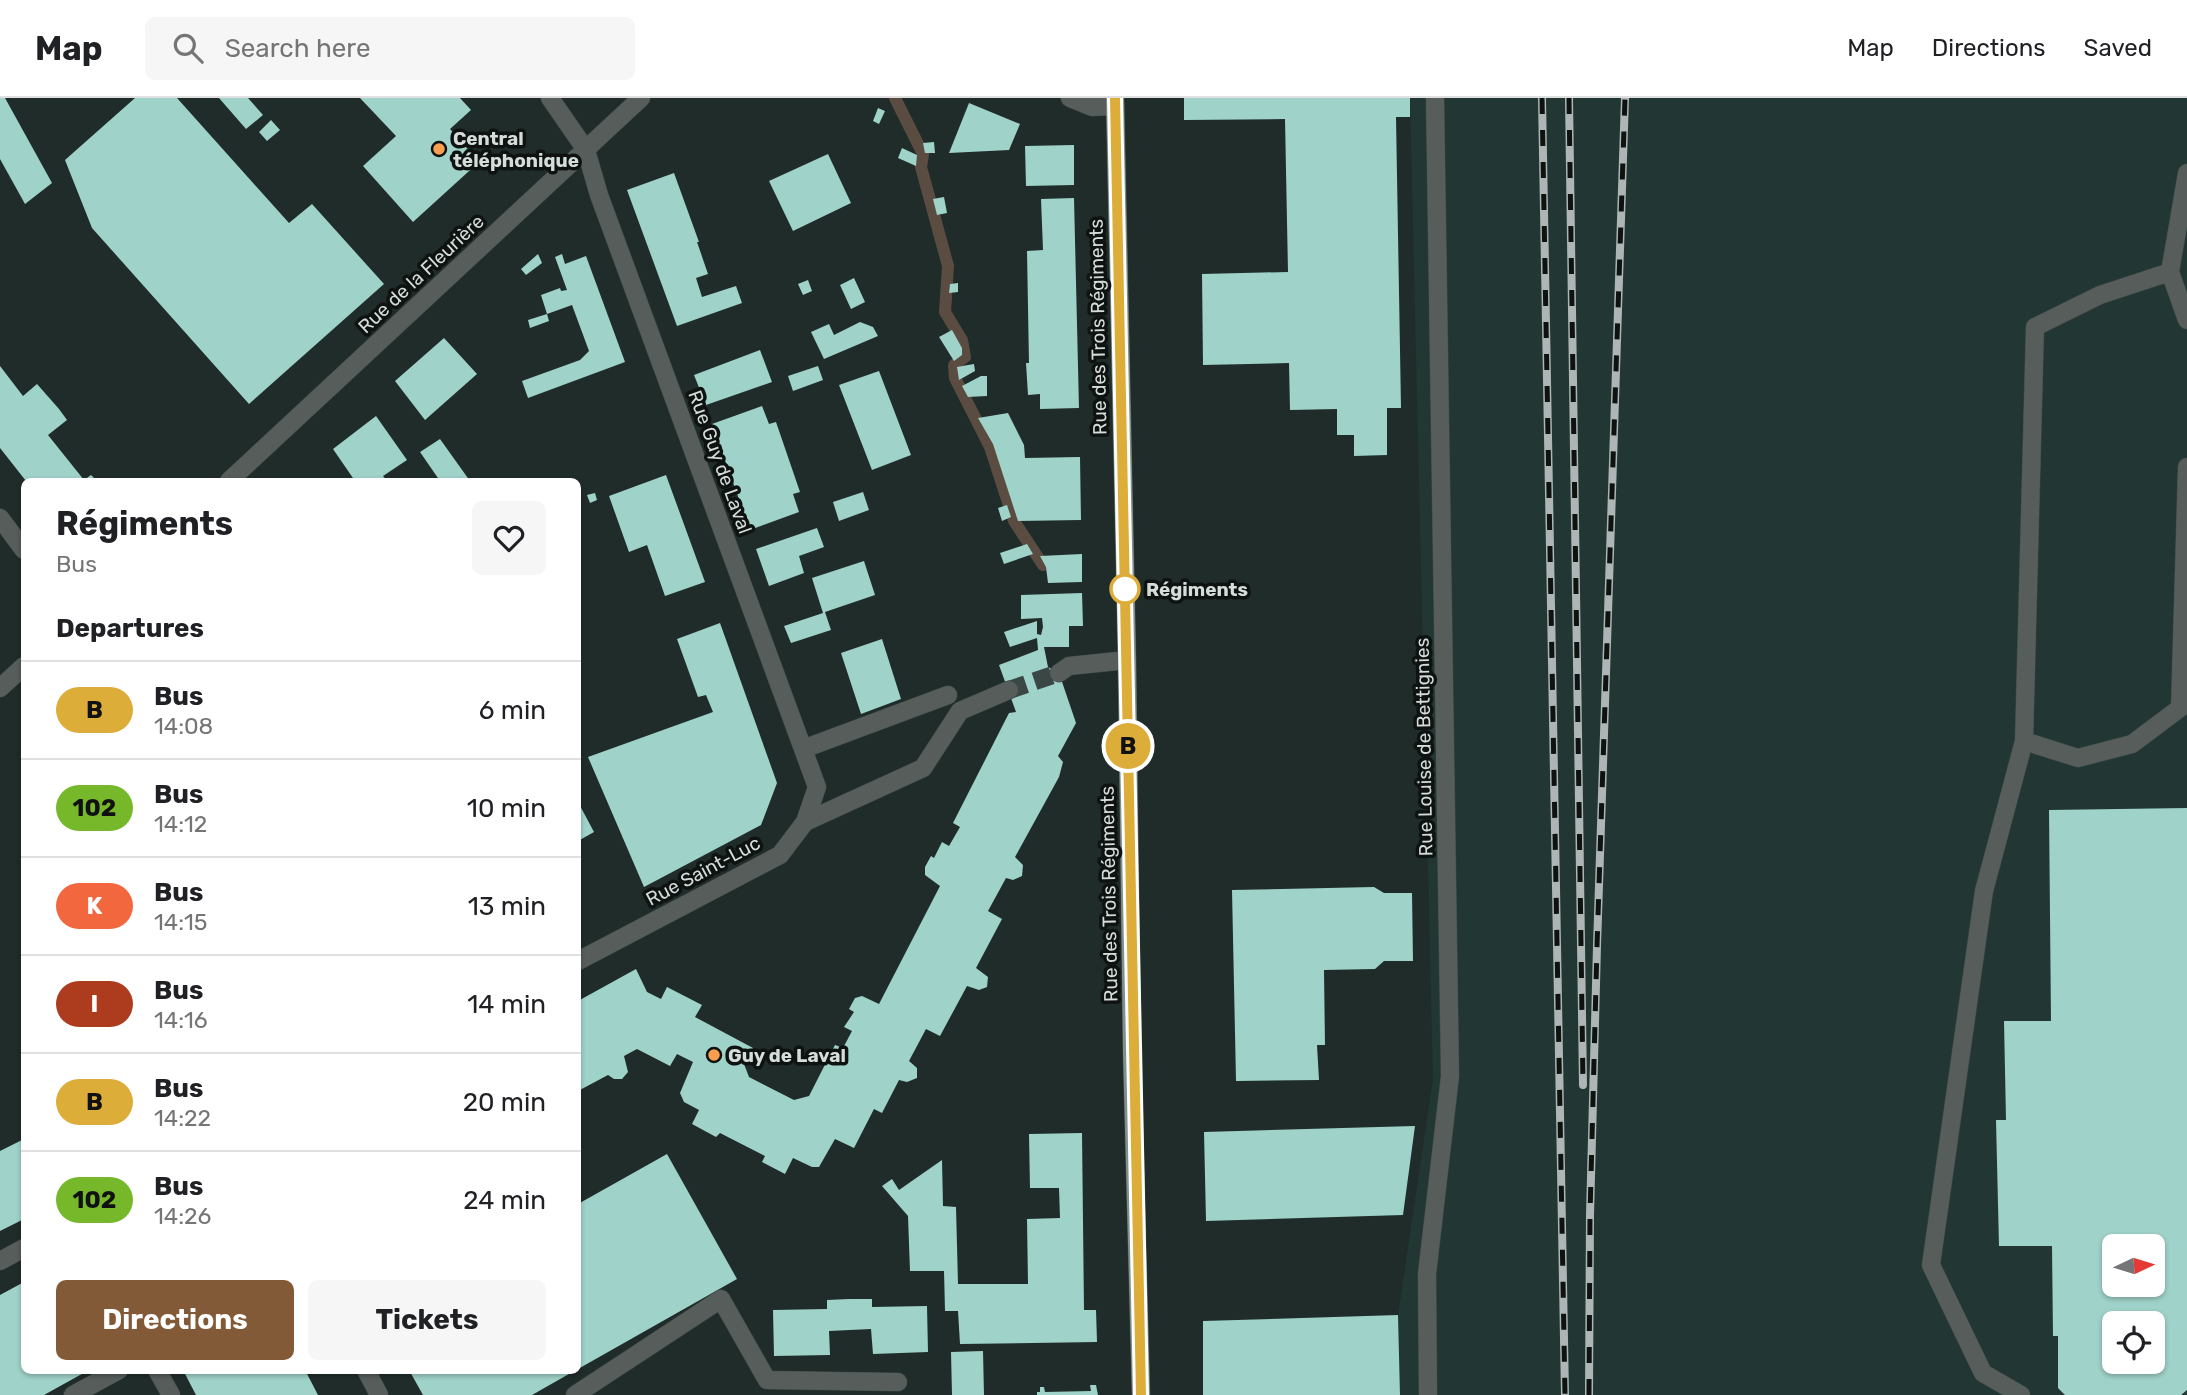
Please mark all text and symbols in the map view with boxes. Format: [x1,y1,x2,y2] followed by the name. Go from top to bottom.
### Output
[145,17,635,80] search box
[35,29,103,68] text: Map
[169,29,207,67] icon: search
[225,33,370,64] text: Search here
[1847,34,1894,62] text: Map
[1932,34,2045,62] text: Directions
[2083,34,2152,62] text: Saved
[453,127,579,172] place label: Central téléphonique
[431,141,447,157] marker: Central téléphonique
[353,210,489,338] street label: Rue de la Fleurière
[1085,219,1111,435] street label: Rue des Trois Régiments
[683,387,757,537] street label: Rue Guy de Laval
[472,501,546,575] button: heart
[56,504,233,543] text: Régiments
[56,550,97,578] text: Bus
[1110,574,1140,604] marker: Régiments
[1146,578,1248,601] place label: Régiments
[56,613,204,644] text: Departures
[1411,637,1437,857] street label: Rue Louise de Bettignies
[154,681,203,712] text: Bus
[479,695,546,726] text: 6 min
[86,696,103,724] text: B
[154,712,213,740] text: 14:08
[1105,723,1151,769] line badge: B
[1120,732,1136,760] text: B
[154,779,203,810] text: Bus
[1096,786,1122,1002] street label: Rue des Trois Régiments
[467,793,546,824] text: 10 min
[73,794,116,822] text: 102
[154,810,207,838] text: 14:12
[642,831,764,911] street label: Rue Saint-Luc
[154,877,203,908] text: Bus
[468,891,546,922] text: 13 min
[87,892,102,920] text: K
[154,908,208,936] text: 14:15
[154,975,203,1006] text: Bus
[467,989,546,1020] text: 14 min
[91,990,98,1018] text: I
[154,1006,208,1034] text: 14:16
[728,1044,846,1067] place label: Guy de Laval
[706,1047,722,1063] marker: Guy de Laval
[154,1073,203,1104] text: Bus
[463,1087,546,1118] text: 20 min
[86,1088,103,1116] text: B
[154,1104,211,1132] text: 14:22
[154,1171,203,1202] text: Bus
[463,1185,546,1216] text: 24 min
[73,1186,116,1214] text: 102
[154,1202,211,1230] text: 14:26
[2102,1234,2165,1297] north arrow
[2102,1234,2165,1374] map controls
[56,1280,294,1360] button: Directions
[308,1280,546,1360] button: Tickets
[2102,1311,2165,1374] button: locate

